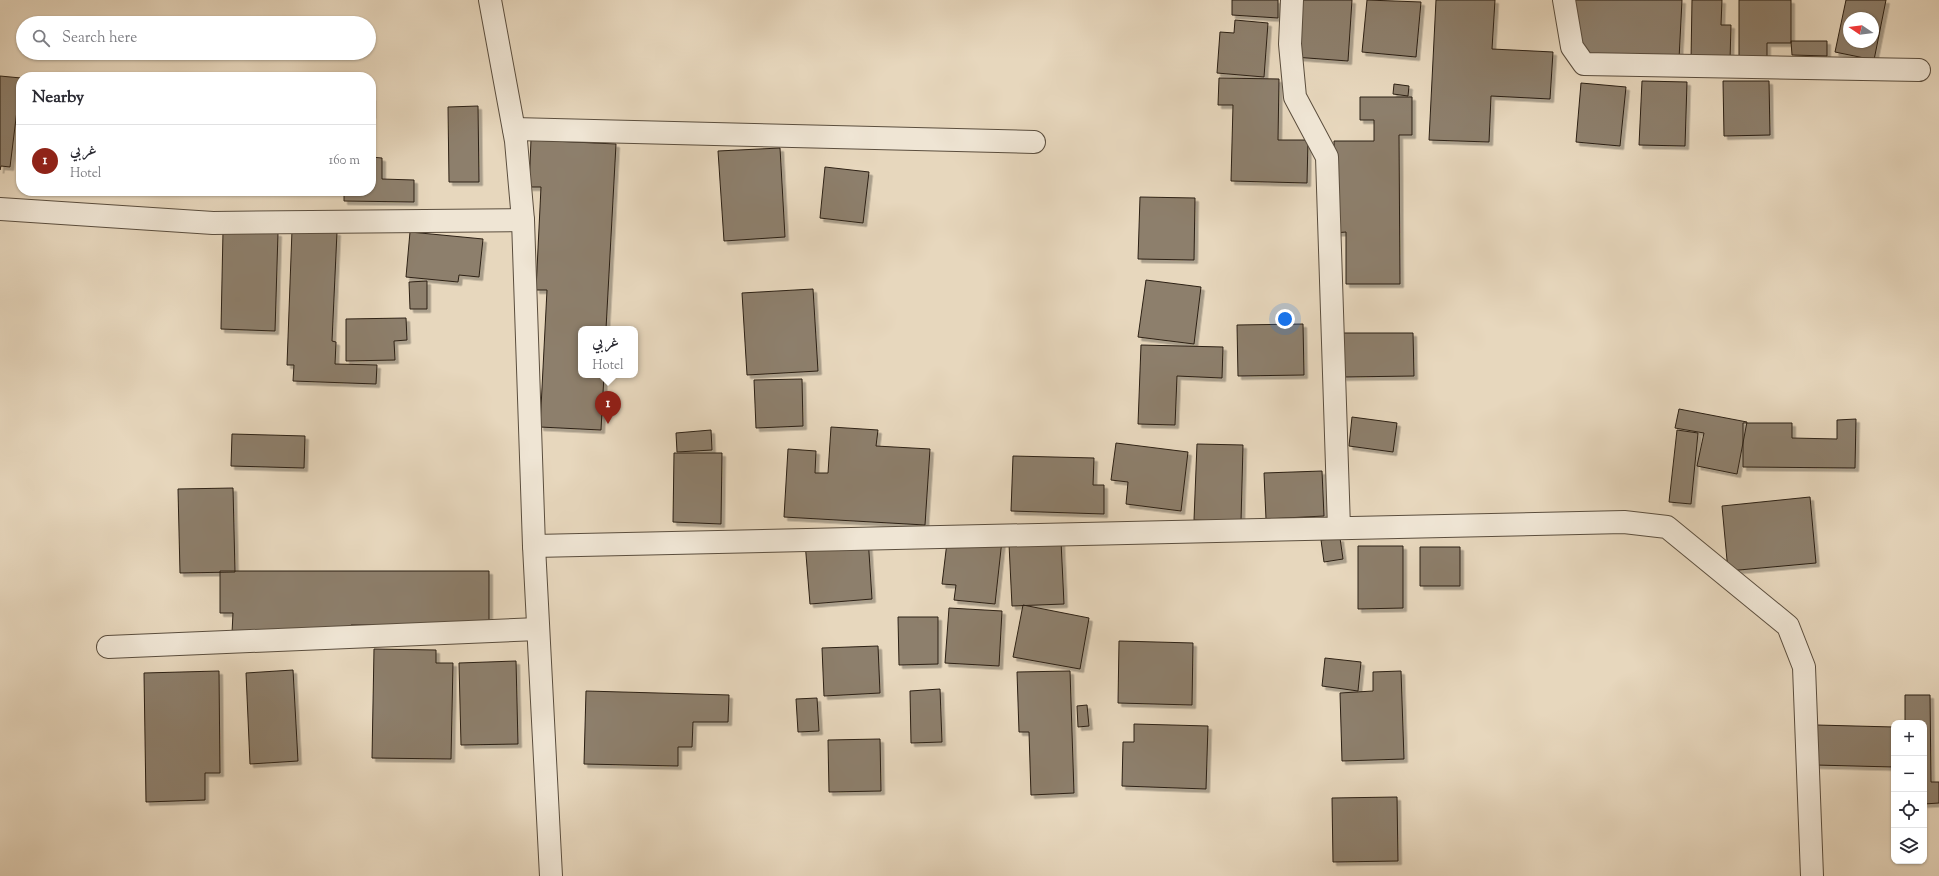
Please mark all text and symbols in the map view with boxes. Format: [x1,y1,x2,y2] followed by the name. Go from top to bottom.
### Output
[1843,12,1879,48] north arrow
[16,16,376,60] search box
[30,27,52,49] icon: search
[62,28,137,49] text: Search here
[32,86,84,110] text: Nearby
[70,141,97,162] text: غربي
[43,152,47,170] text: 1
[329,152,360,170] text: 160 m
[70,165,101,183] text: Hotel
[1275,309,1295,329] your location
[578,326,638,378] popup
[592,333,619,354] text: غربي
[592,357,624,375] text: Hotel
[595,391,621,424] pin: 1
[1891,720,1927,864] map controls
[1891,720,1927,756] button: +
[1891,756,1927,792] button: −
[1891,792,1927,828] button: locate
[1891,828,1927,864] button: layers

